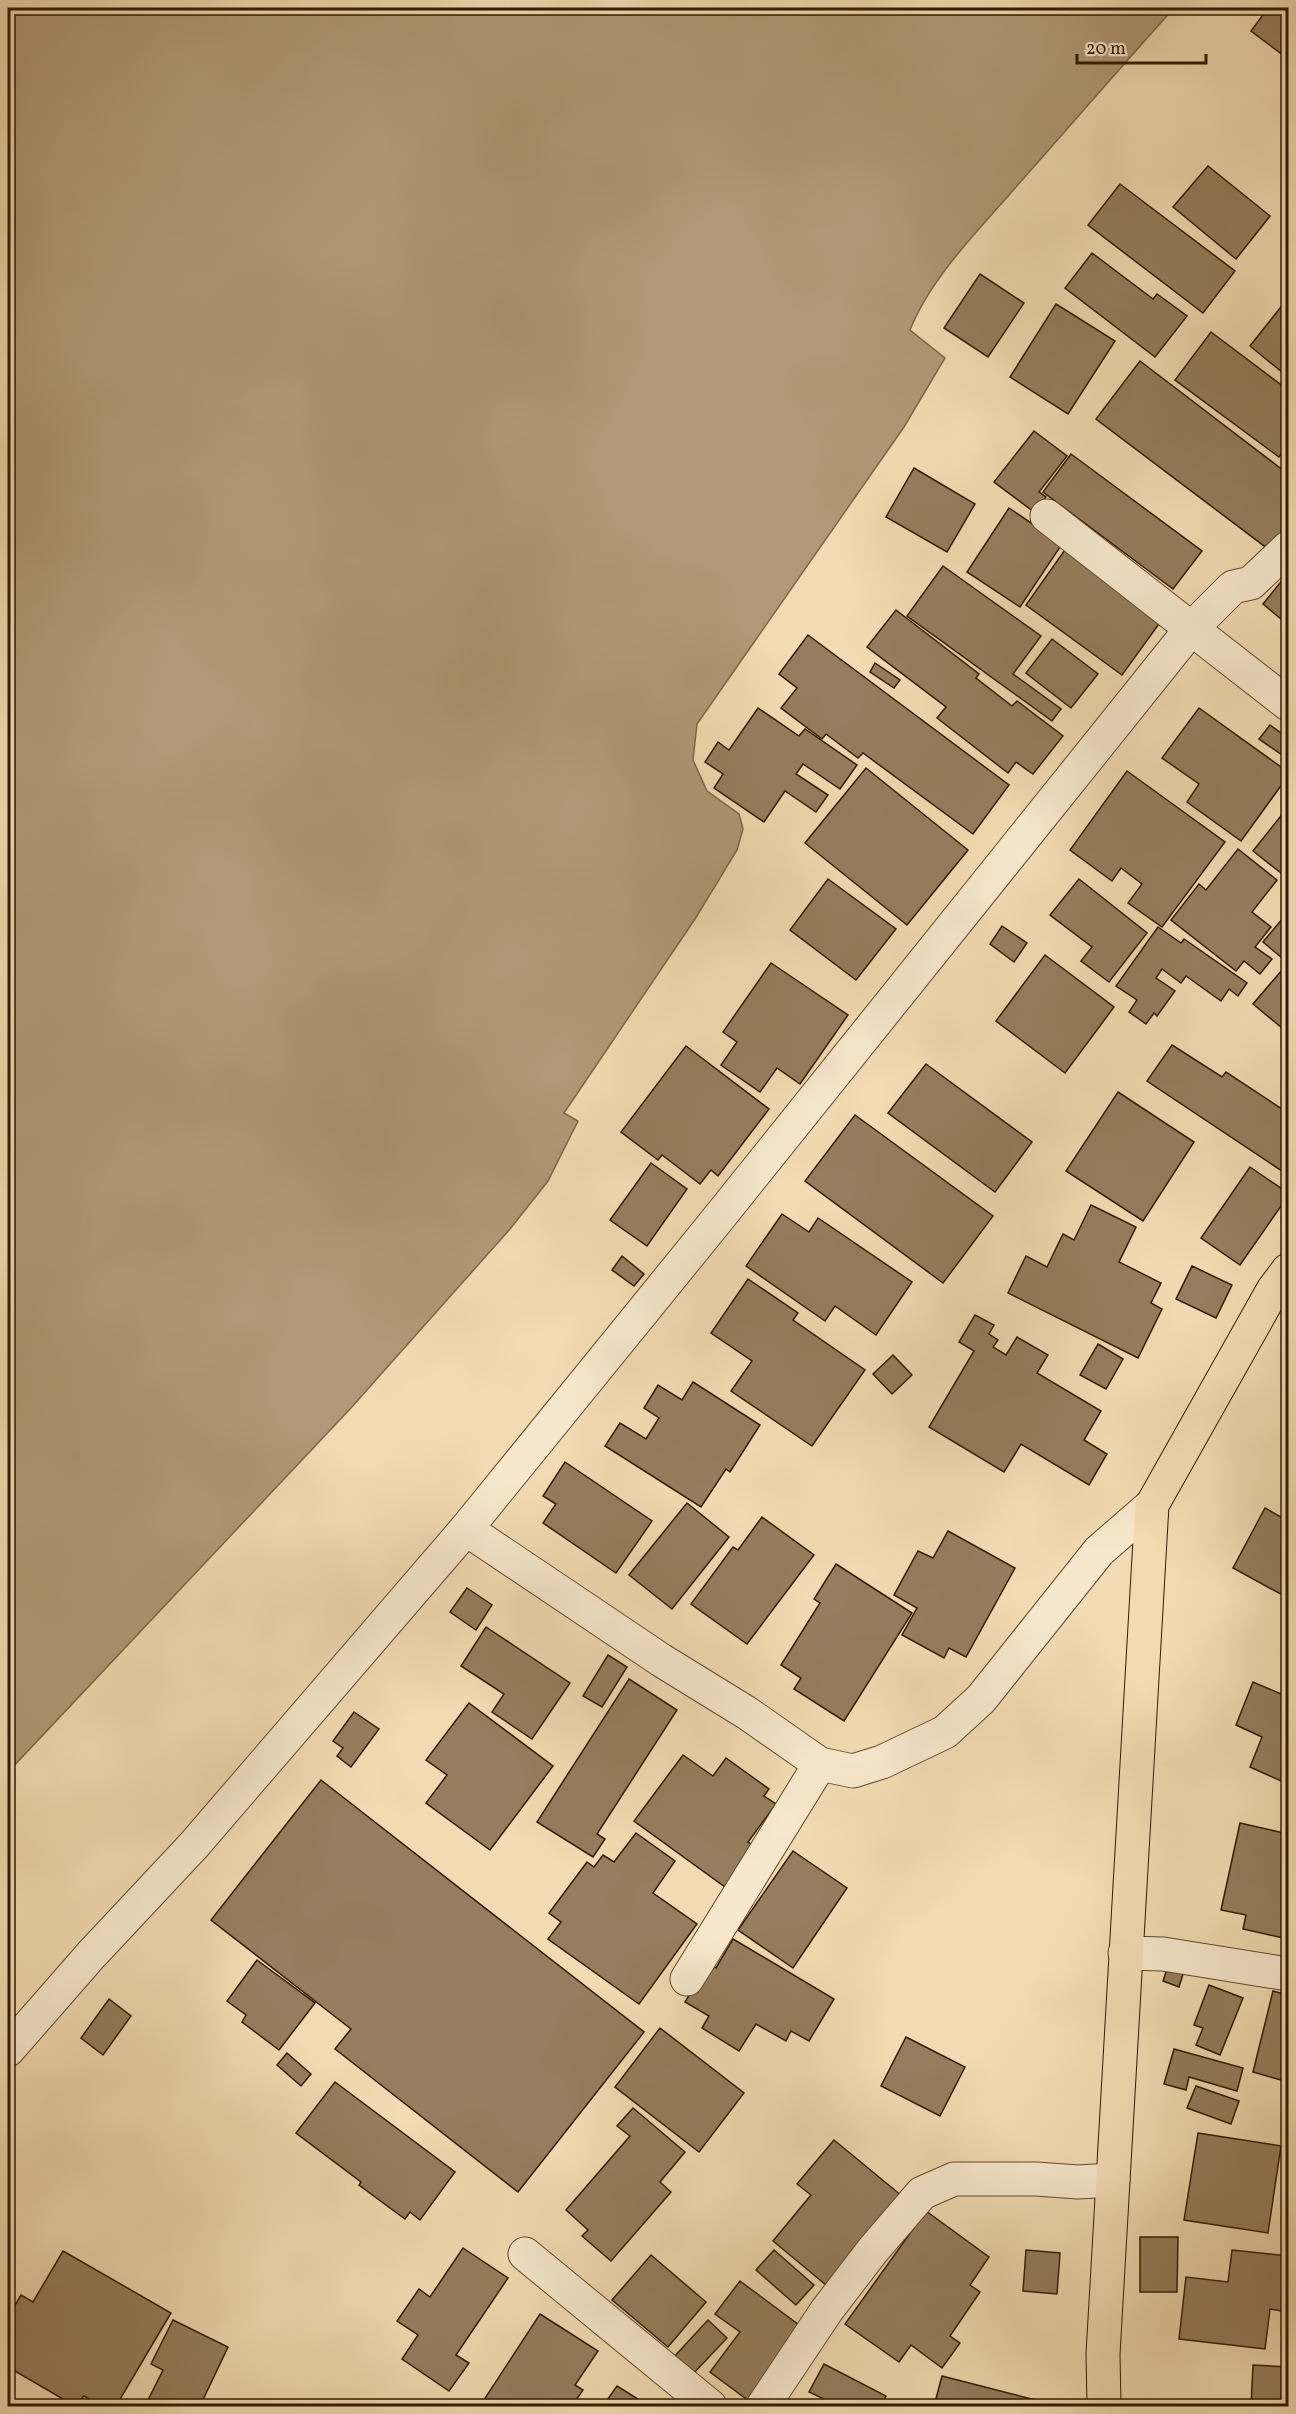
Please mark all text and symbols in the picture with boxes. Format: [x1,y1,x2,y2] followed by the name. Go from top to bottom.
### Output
[1077,27,1206,65] scale bar
[1086,37,1126,62] text: 20 m

